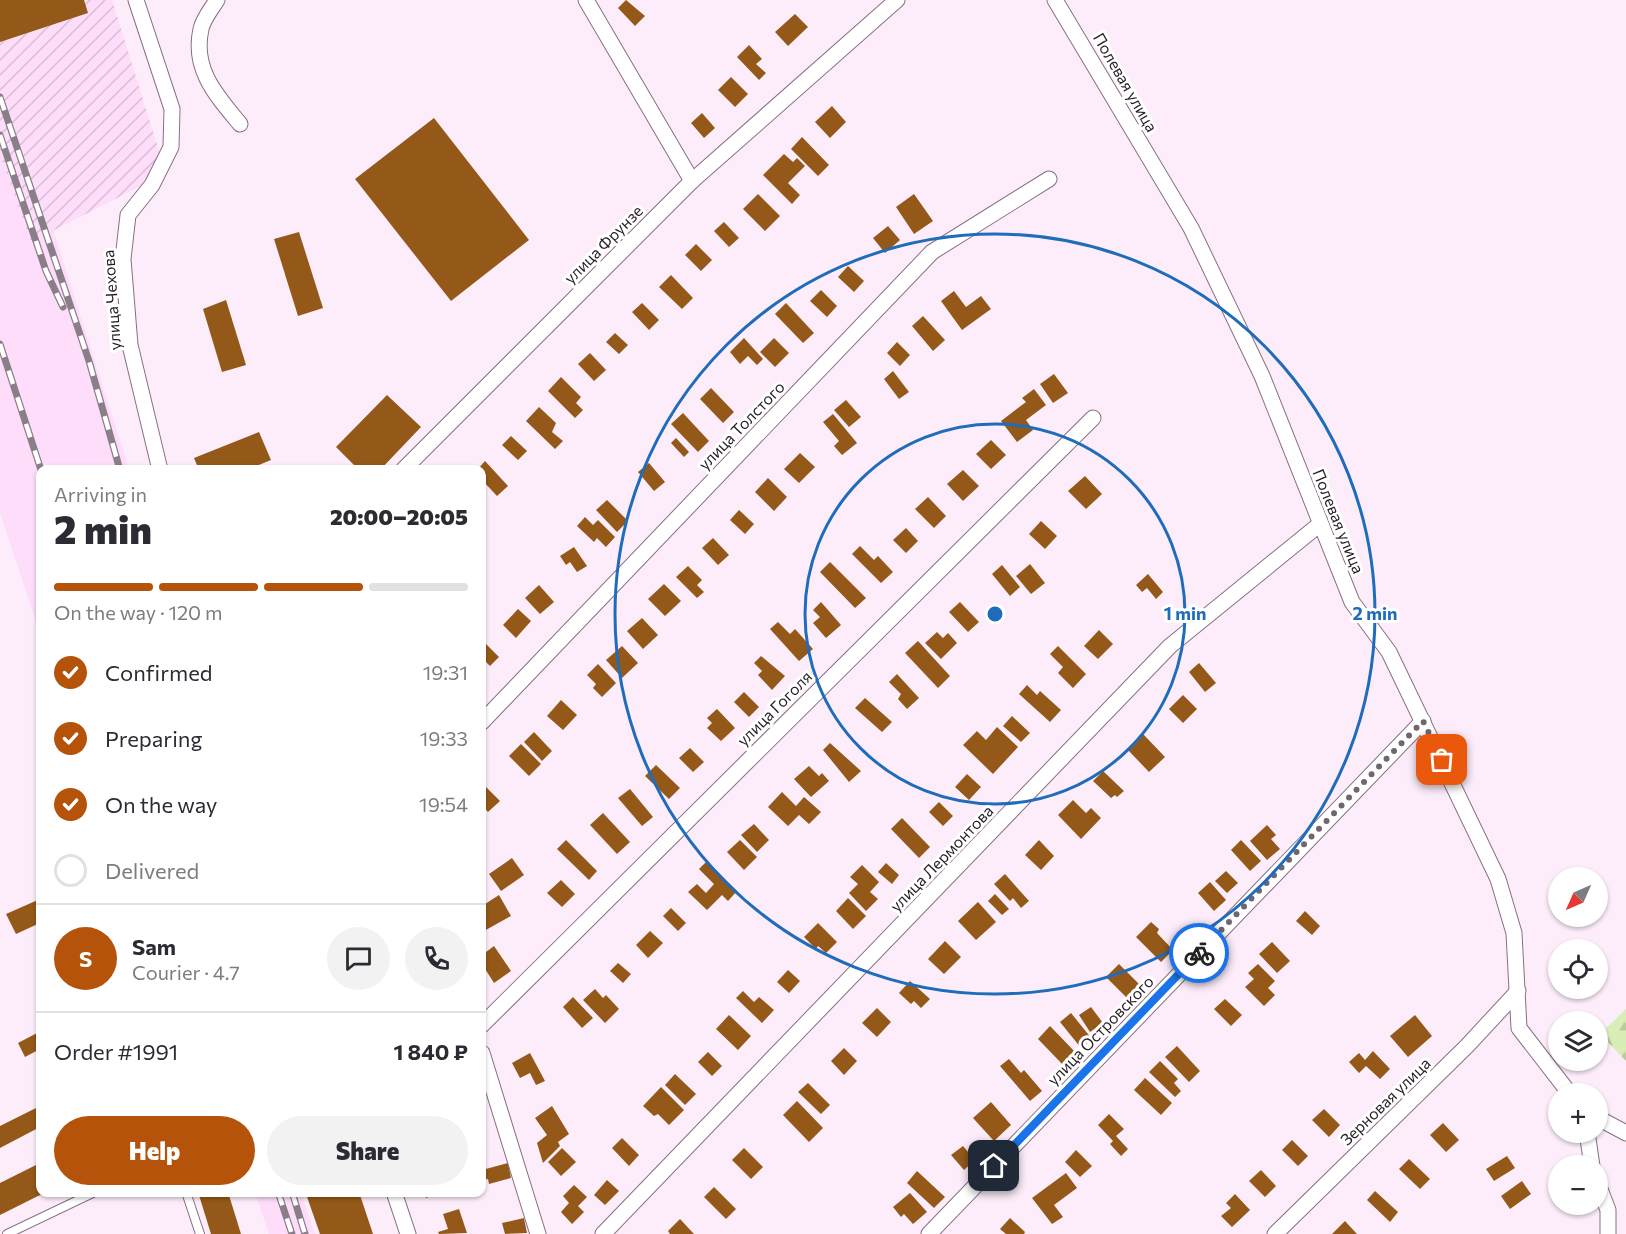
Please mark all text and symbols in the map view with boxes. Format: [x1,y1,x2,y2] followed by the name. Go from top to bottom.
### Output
[1090,29,1162,135] street label: Полевая улица
[560,201,646,287] street label: улица Фрунзе
[98,249,124,351] street label: улица Чехова
[694,377,788,473] street label: улица Толстого
[1309,466,1369,576] street label: Полевая улица
[54,482,147,506] text: Arriving in
[330,503,468,530] text: 20:00–20:05
[54,504,152,552] text: 2 min
[54,600,222,624] text: On the way · 120 m
[1164,602,1206,624] text: 1 min
[1353,602,1397,624] text: 2 min
[985,604,1005,624] centre of rings
[54,656,87,689] icon: check
[105,659,212,686] text: Confirmed
[423,660,468,684] text: 19:31
[733,667,815,749] street label: улица Гоголя
[54,722,87,755] icon: check
[105,725,202,752] text: Preparing
[420,726,468,750] text: 19:33
[1416,734,1467,785] pin
[1425,743,1458,776] icon: bag
[54,788,87,821] icon: check
[105,791,217,818] text: On the way
[419,792,468,816] text: 19:54
[885,801,997,915] street label: улица Лермонтова
[105,857,199,884] text: Delivered
[1548,867,1608,927] north arrow
[1548,867,1608,1215] map controls
[1169,923,1229,983] courier
[327,927,390,990] button: chat
[405,927,468,990] button: phone
[132,933,176,960] text: Sam
[1183,937,1216,970] icon: bike
[1548,939,1608,999] button: locate
[79,945,92,972] text: S
[132,960,240,984] text: Courier · 4.7
[1043,971,1157,1089] street label: улица Островского
[1548,1011,1608,1071] button: layers
[54,1038,178,1065] text: Order #1991
[393,1038,468,1065] text: 1 840 ₽
[1336,1053,1434,1149] street label: Зерновая улица
[1548,1083,1608,1143] button: +
[54,1116,255,1185] button: Help
[267,1116,468,1185] button: Share
[968,1140,1019,1191] pin
[977,1149,1010,1182] icon: home
[1548,1155,1608,1215] button: −

